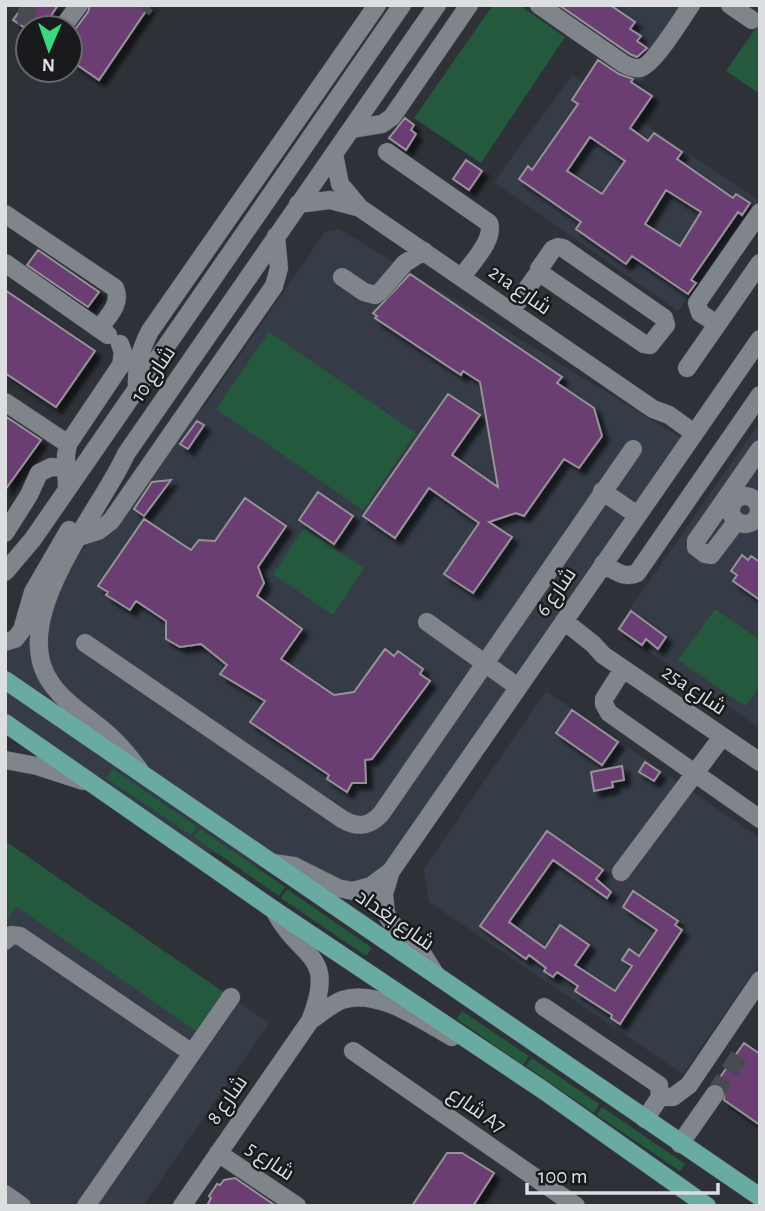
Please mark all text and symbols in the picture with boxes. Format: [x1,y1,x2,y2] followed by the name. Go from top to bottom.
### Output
[14,14,84,84] north arrow
[42,55,55,74] text: N
[483,261,555,321] street label: 21a شارع
[127,342,182,407] street label: شارع 10
[532,564,583,622] street label: شارع 6
[657,661,730,721] street label: 25a شارع
[350,886,438,957] street label: شارع بغداد
[203,1072,254,1130] street label: شارع 8
[443,1083,510,1140] street label: شارع A7
[241,1137,298,1187] street label: شارع 5
[527,1152,718,1196] scale bar
[538,1166,588,1187] text: 100 m

